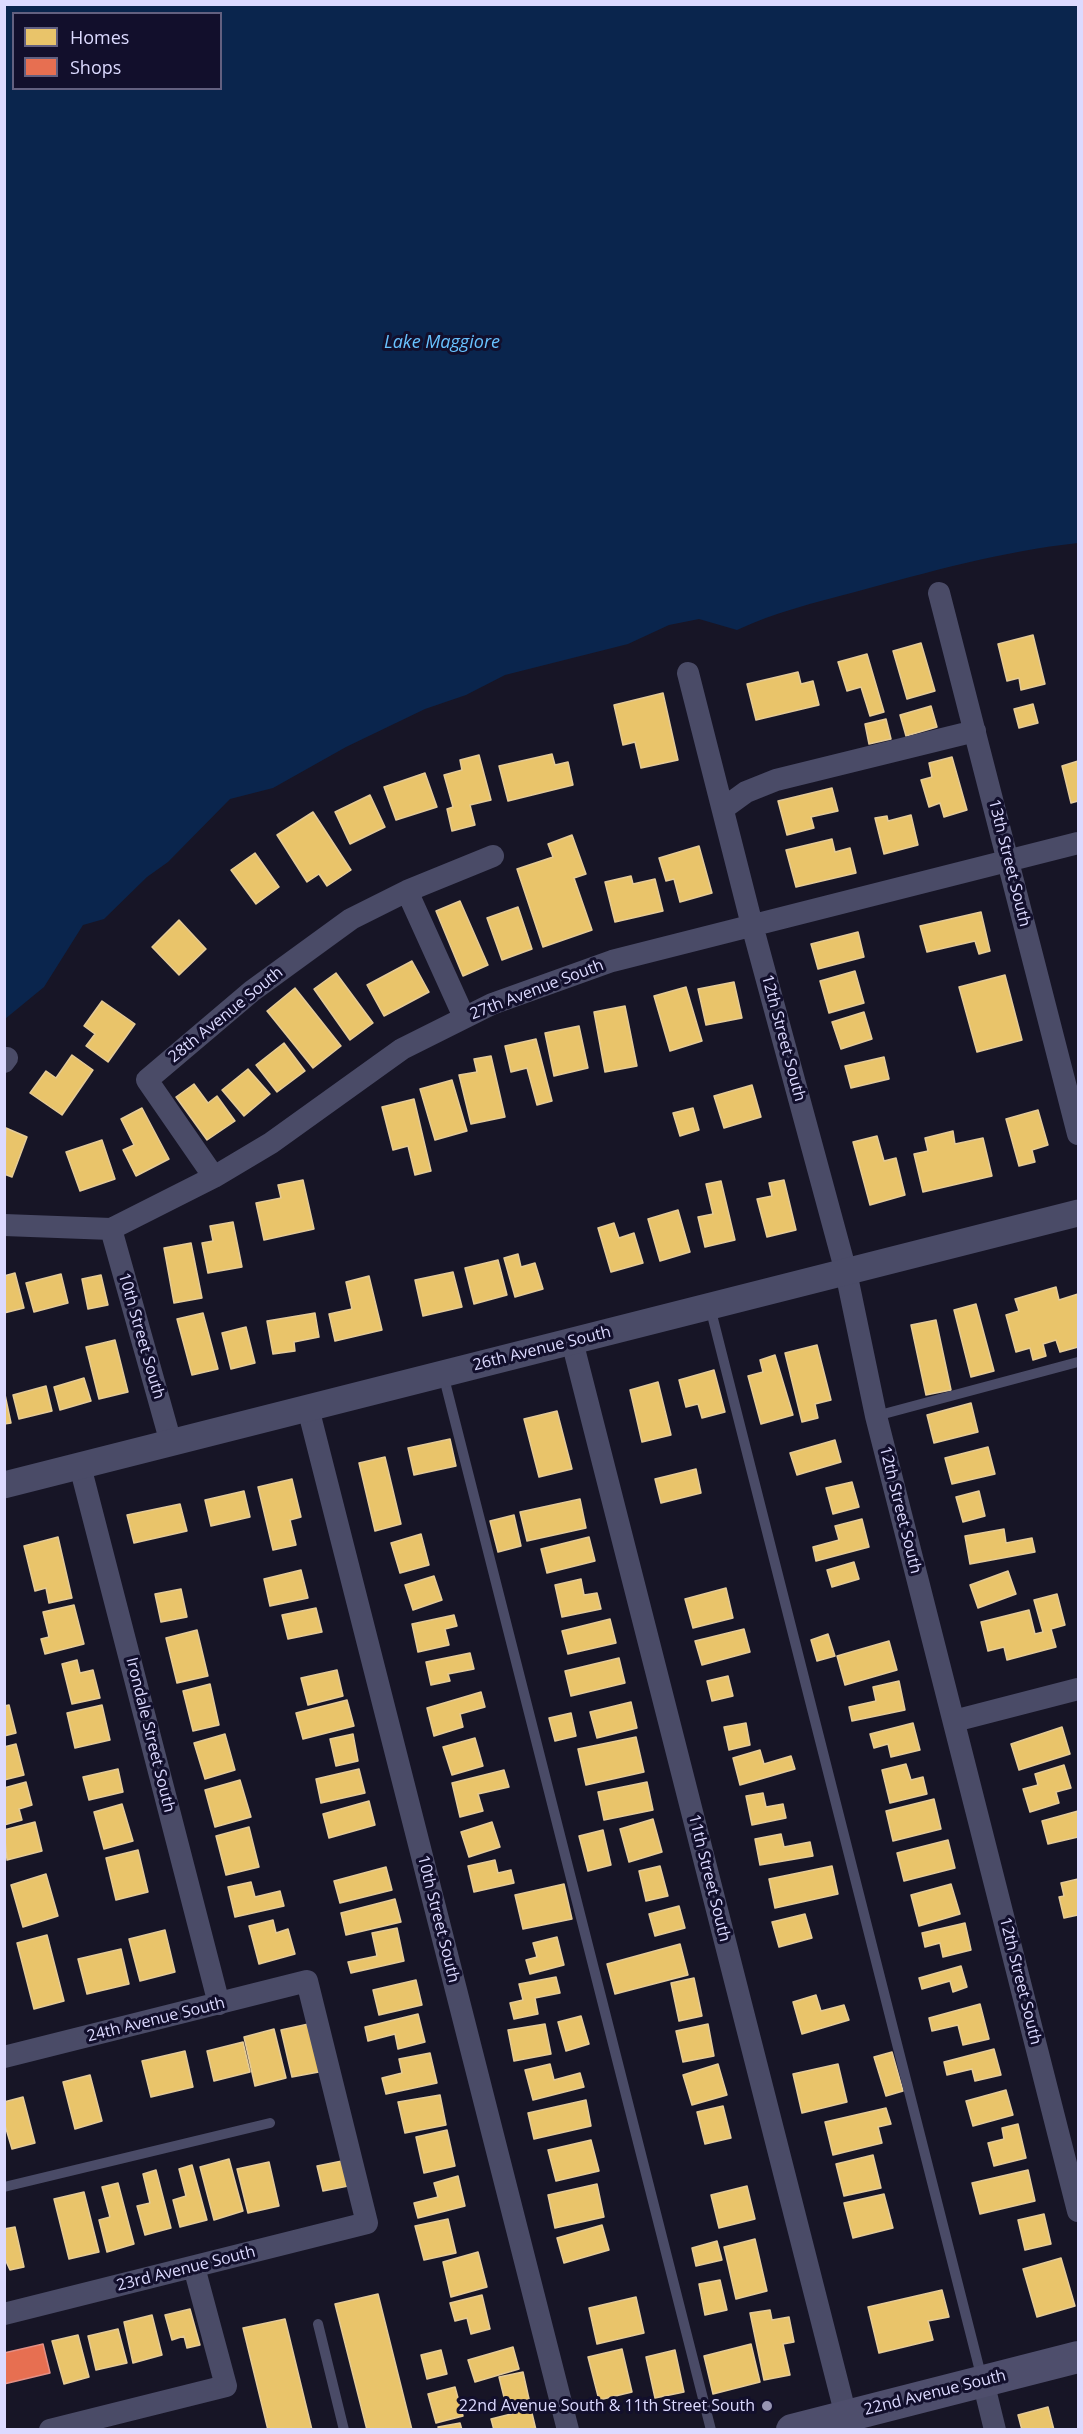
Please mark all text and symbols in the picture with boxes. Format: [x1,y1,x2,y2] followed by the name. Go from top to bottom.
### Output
[12,12,222,90] legend
[70,25,129,49] text: Homes
[70,55,121,79] text: Shops
[384,332,500,354] water label: Lake Maggiore
[984,797,1034,929] street label: 13th Street South
[467,956,607,1024] street label: 27th Avenue South
[165,963,287,1067] street label: 28th Avenue South
[757,972,809,1104] street label: 12th Street South
[114,1271,168,1401] street label: 10th Street South
[471,1323,613,1375] street label: 26th Avenue South
[875,1444,925,1576] street label: 12th Street South
[121,1656,179,1814] street label: Irondale Street South
[684,1812,734,1944] street label: 11th Street South
[413,1853,463,1985] street label: 10th Street South
[995,1915,1045,2047] street label: 12th Street South
[85,1994,227,2046] street label: 24th Avenue South
[115,2242,257,2296] street label: 23rd Avenue South
[862,2366,1008,2420] street label: 22nd Avenue South
[459,2396,755,2416] place label: 22nd Avenue South & 11th Street South
[760,2399,774,2413] marker: 22nd Avenue South & 11th Street South

